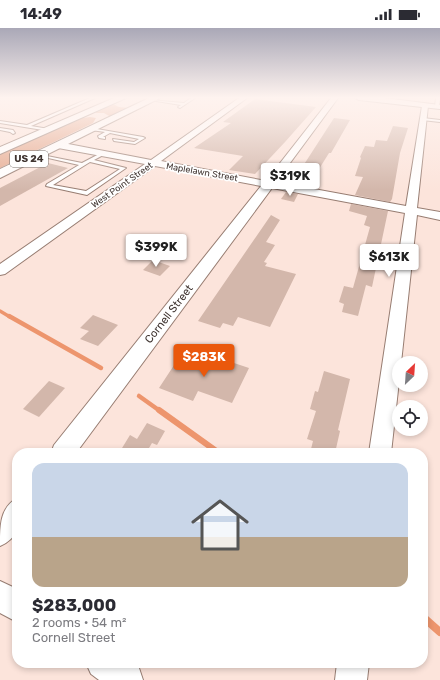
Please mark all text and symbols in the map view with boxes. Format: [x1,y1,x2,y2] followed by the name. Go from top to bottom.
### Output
[20,5,62,23] text: 14:49
[10,151,48,167] road number: US 24
[89,160,155,210] street label: West Point Street
[165,161,239,183] street label: Maplelawn Street
[262,163,318,197] pin: $319K
[270,168,310,183] text: $319K
[128,234,184,268] pin: $399K
[135,239,177,254] text: $399K
[361,244,417,278] pin: $613K
[369,249,409,264] text: $613K
[142,282,196,346] street label: Cornell Street
[176,344,232,378] pin: $283K
[182,349,226,364] text: $283K
[392,356,428,392] north arrow
[392,356,428,436] map controls
[392,400,428,436] button: locate
[184,489,256,561] icon: home
[32,595,116,615] text: $283,000
[32,615,126,630] text: 2 rooms · 54 m²
[32,630,115,645] text: Cornell Street

